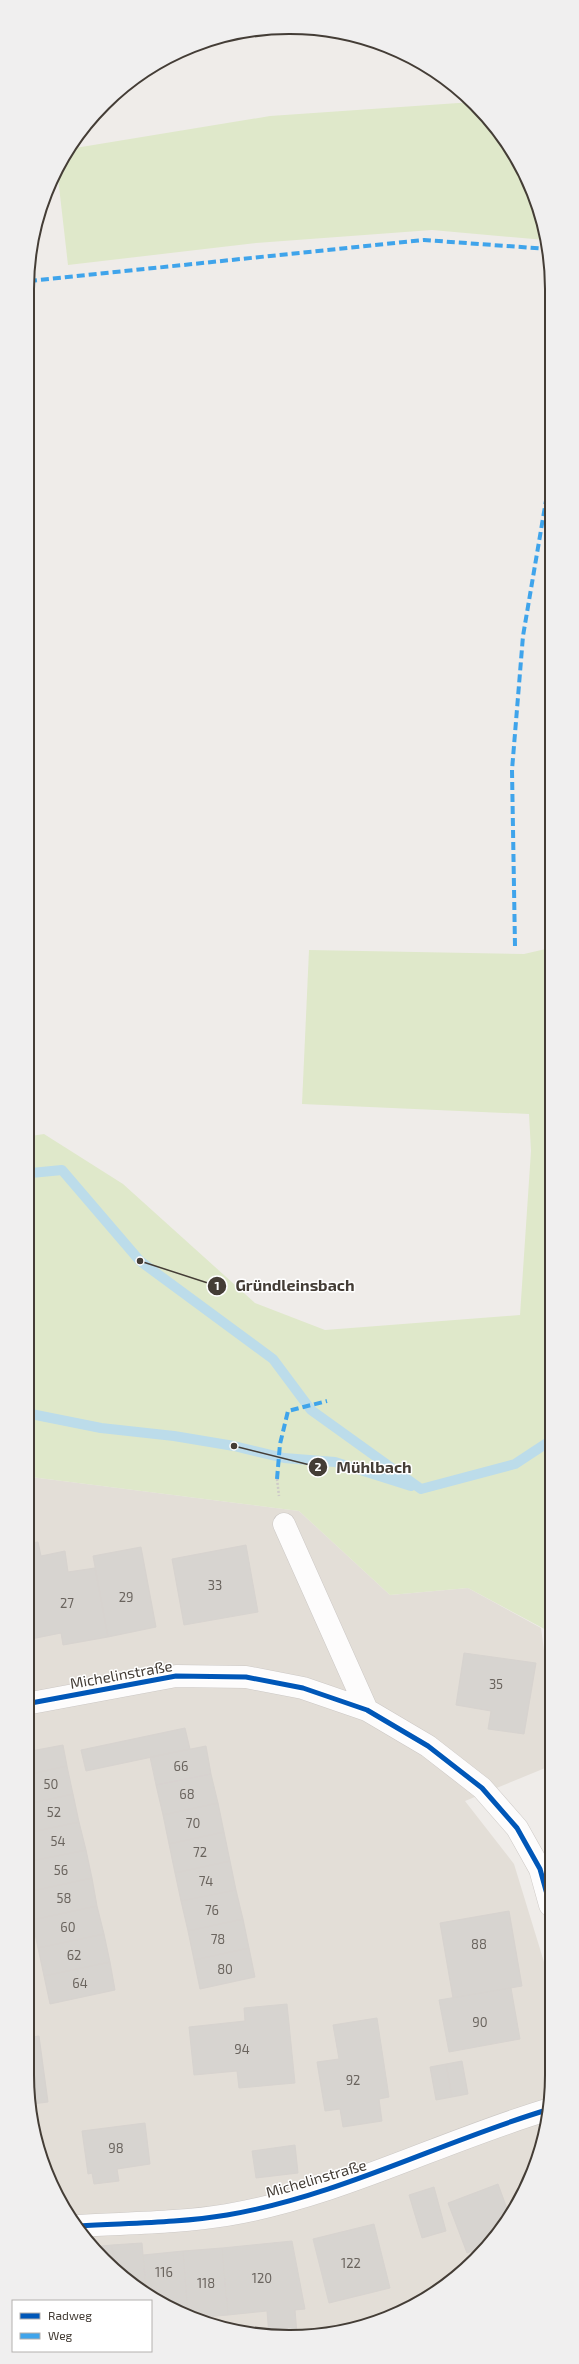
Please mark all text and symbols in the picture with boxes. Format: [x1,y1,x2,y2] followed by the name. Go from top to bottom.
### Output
[207,1272,362,1300] callout: Gründleinsbach
[235,1275,355,1294] text: Gründleinsbach
[214,1278,220,1292] text: 1
[308,1453,419,1481] callout: Mühlbach
[336,1457,412,1476] text: Mühlbach
[315,1459,322,1473] text: 2
[208,1577,222,1593] house number: 33
[119,1589,133,1605] house number: 29
[60,1595,74,1611] house number: 27
[68,1656,174,1692] street label: Michelinstraße
[489,1676,503,1692] house number: 35
[174,1758,188,1774] house number: 66
[44,1776,58,1792] house number: 50
[179,1786,195,1802] house number: 68
[47,1804,61,1820] house number: 52
[186,1815,200,1831] house number: 70
[51,1833,65,1849] house number: 54
[193,1844,207,1860] house number: 72
[54,1862,68,1878] house number: 56
[199,1873,213,1889] house number: 74
[57,1890,71,1906] house number: 58
[205,1902,219,1918] house number: 76
[60,1919,76,1935] house number: 60
[211,1931,225,1947] house number: 78
[471,1936,487,1952] house number: 88
[67,1947,81,1963] house number: 62
[217,1961,233,1977] house number: 80
[72,1975,88,1991] house number: 64
[472,2014,488,2030] house number: 90
[234,2041,250,2057] house number: 94
[346,2072,360,2088] house number: 92
[108,2140,124,2156] house number: 98
[264,2155,368,2201] street label: Michelinstraße
[341,2255,361,2271] house number: 122
[155,2264,173,2280] house number: 116
[252,2270,272,2286] house number: 120
[197,2275,215,2291] house number: 118
[12,2300,152,2352] legend
[48,2308,92,2322] text: Radweg
[48,2328,73,2342] text: Weg

